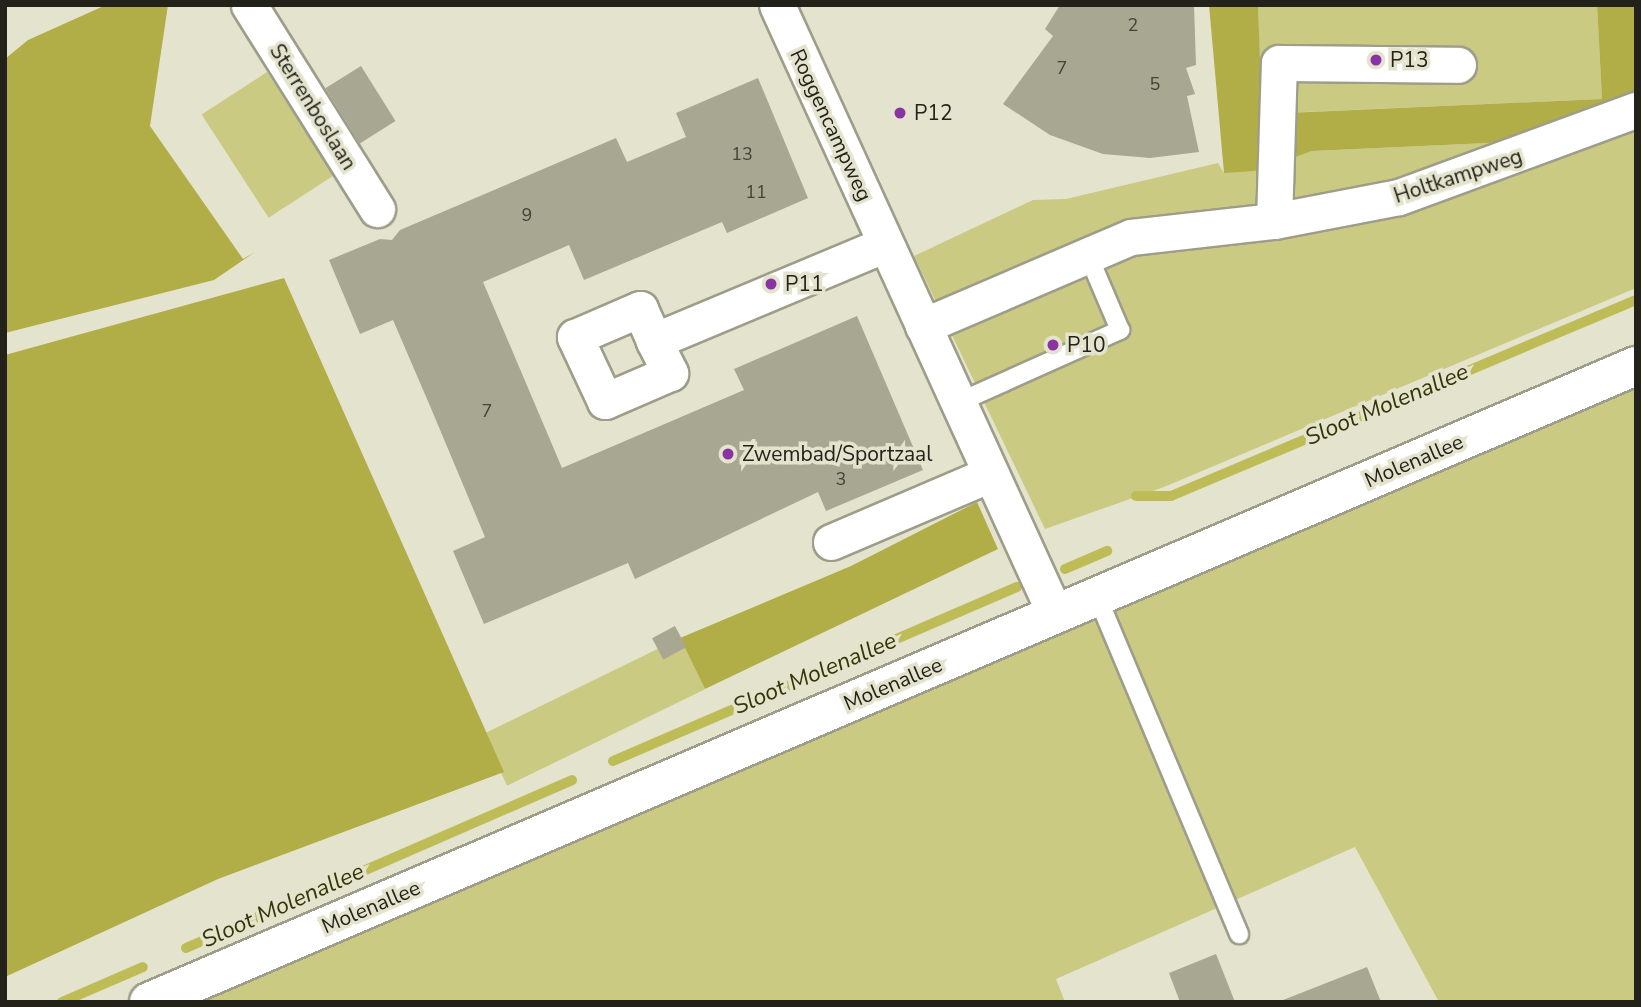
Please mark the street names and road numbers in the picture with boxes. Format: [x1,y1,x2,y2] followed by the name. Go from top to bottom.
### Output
[264,39,362,175] street label: Sterrenboslaan
[785,45,877,205] street label: Roggencampweg
[1391,143,1525,209] street label: Holtkampweg
[1361,429,1467,493] street label: Molenallee
[840,652,946,716] street label: Molenallee
[318,875,424,939] street label: Molenallee

